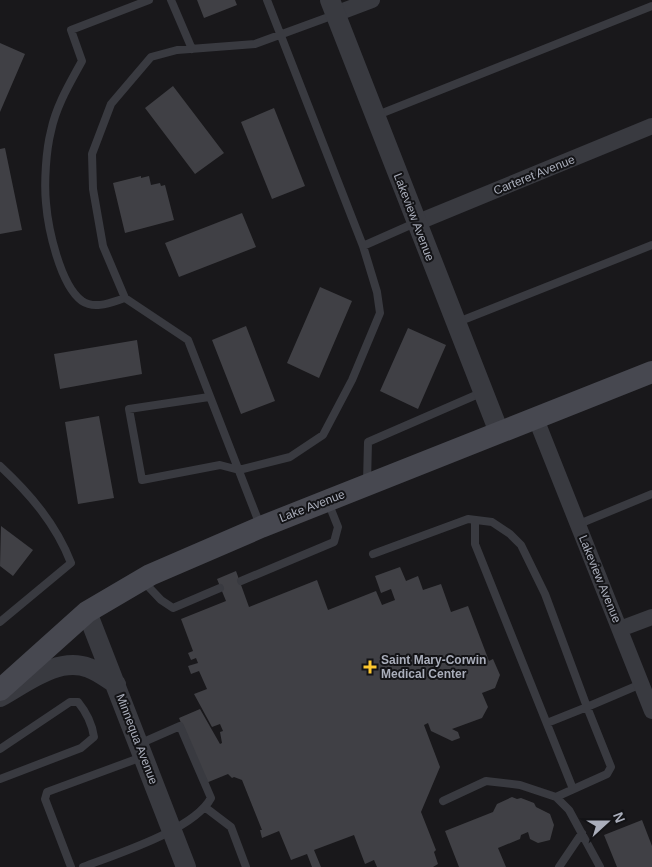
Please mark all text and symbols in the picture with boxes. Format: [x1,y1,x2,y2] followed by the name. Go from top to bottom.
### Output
[491,152,577,198] street label: Carteret Avenue
[391,171,437,263] street label: Lakeview Avenue
[277,487,347,525] street label: Lake Avenue
[576,533,624,625] street label: Lakeview Avenue
[381,653,486,681] place label: Saint Mary-Corwin Medical Center
[363,660,377,674] marker: Saint Mary-Corwin Medical Center
[113,692,161,787] street label: Minnequa Avenue
[582,797,632,847] north arrow
[610,810,628,825] text: N

